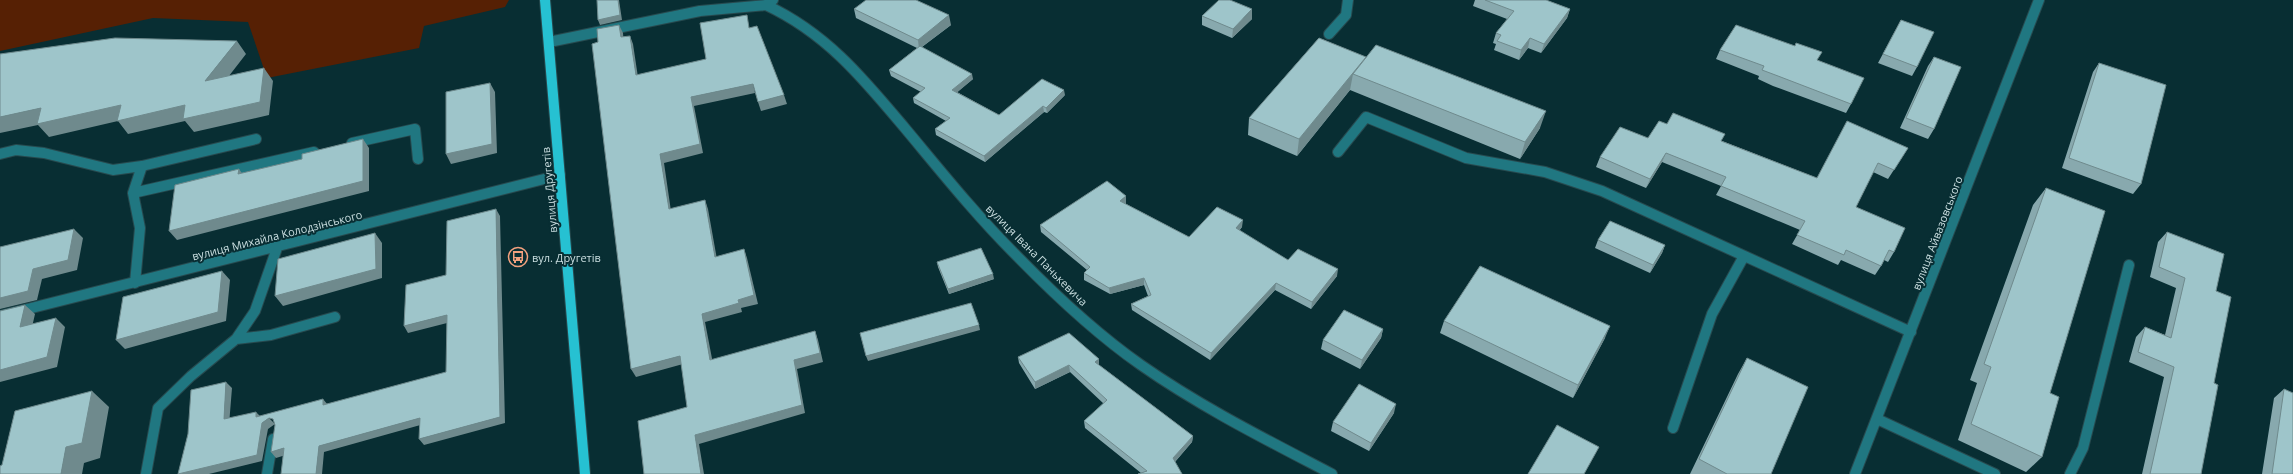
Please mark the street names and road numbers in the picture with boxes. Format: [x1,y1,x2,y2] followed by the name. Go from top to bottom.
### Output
[538,147,560,233] street label: вулиця Другетів
[1908,173,1966,292] street label: вулиця Айвазовського
[983,201,1091,309] street label: вулиця Івана Панькевича
[190,206,364,263] street label: вулиця Михайла Колодзінського

